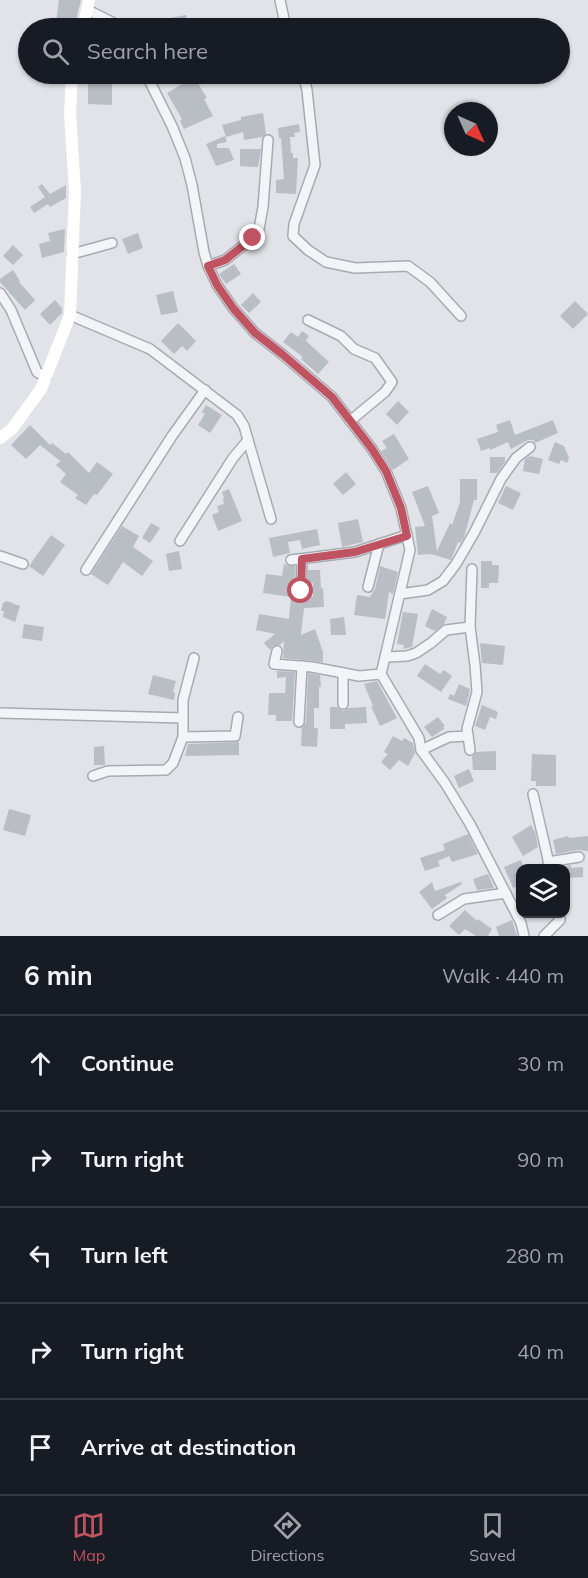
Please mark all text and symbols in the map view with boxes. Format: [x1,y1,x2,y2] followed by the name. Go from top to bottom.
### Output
[18,18,570,84] search box
[39,35,72,68] icon: search
[87,37,208,65] text: Search here
[444,102,498,156] north arrow
[239,224,265,250] route end
[287,577,313,603] route start
[516,864,570,918] map controls
[516,864,570,918] button: layers
[24,959,93,992] text: 6 min
[442,963,564,988] text: Walk · 440 m
[24,1047,57,1080] icon: ahead
[81,1049,174,1077] text: Continue
[517,1051,564,1076] text: 30 m
[24,1143,57,1176] icon: right
[81,1145,184,1173] text: Turn right
[517,1147,564,1172] text: 90 m
[24,1239,57,1272] icon: left
[81,1241,168,1269] text: Turn left
[505,1243,564,1268] text: 280 m
[24,1335,57,1368] icon: right
[81,1337,184,1365] text: Turn right
[517,1339,564,1364] text: 40 m
[24,1431,57,1464] icon: arrive
[81,1433,296,1461] text: Arrive at destination
[72,1509,105,1565] tab: Map
[250,1509,324,1565] tab: Directions
[469,1509,516,1565] tab: Saved

